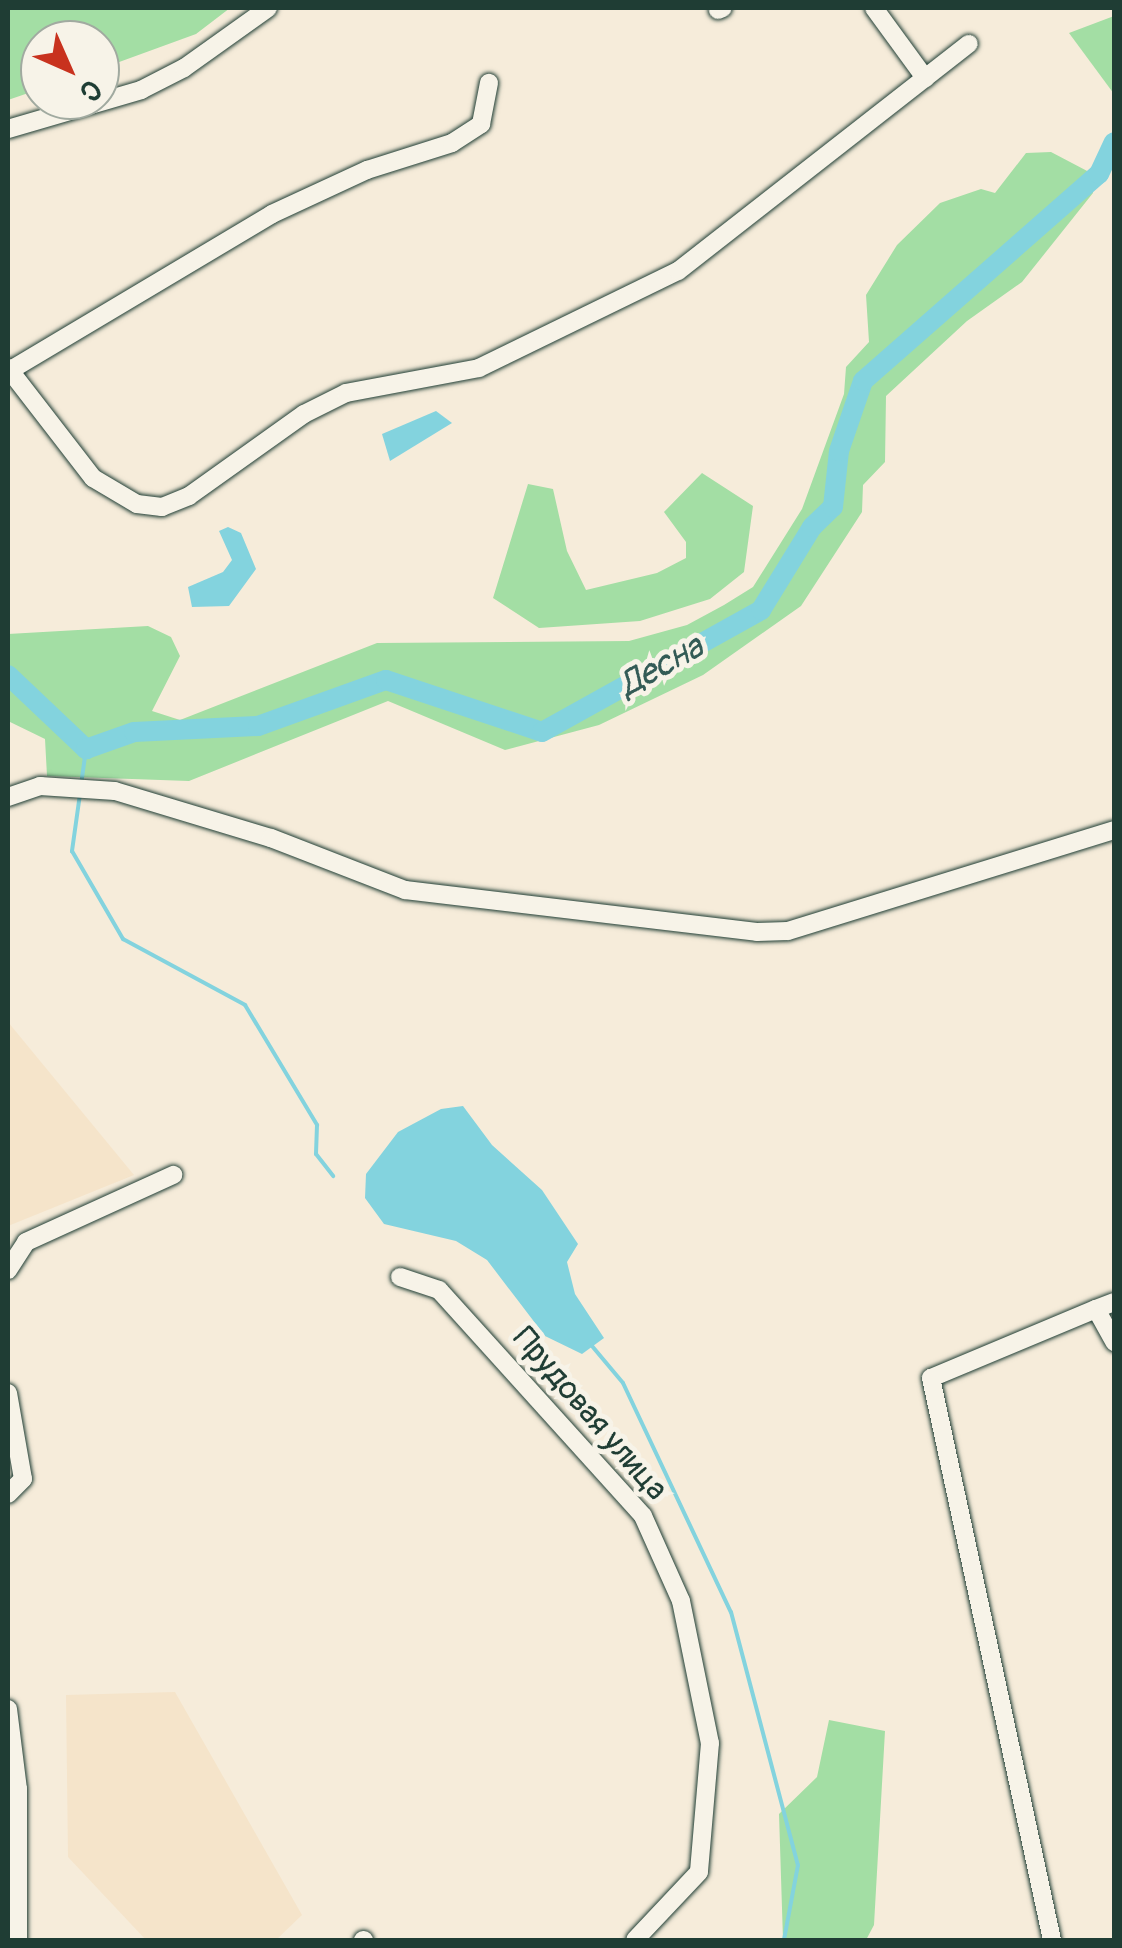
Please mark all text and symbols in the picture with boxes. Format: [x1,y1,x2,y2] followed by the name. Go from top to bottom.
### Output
[20,20,120,120] north arrow
[72,72,109,109] text: С
[612,626,710,706] water label: Десна
[504,1320,676,1508] street label: Прудовая улица

